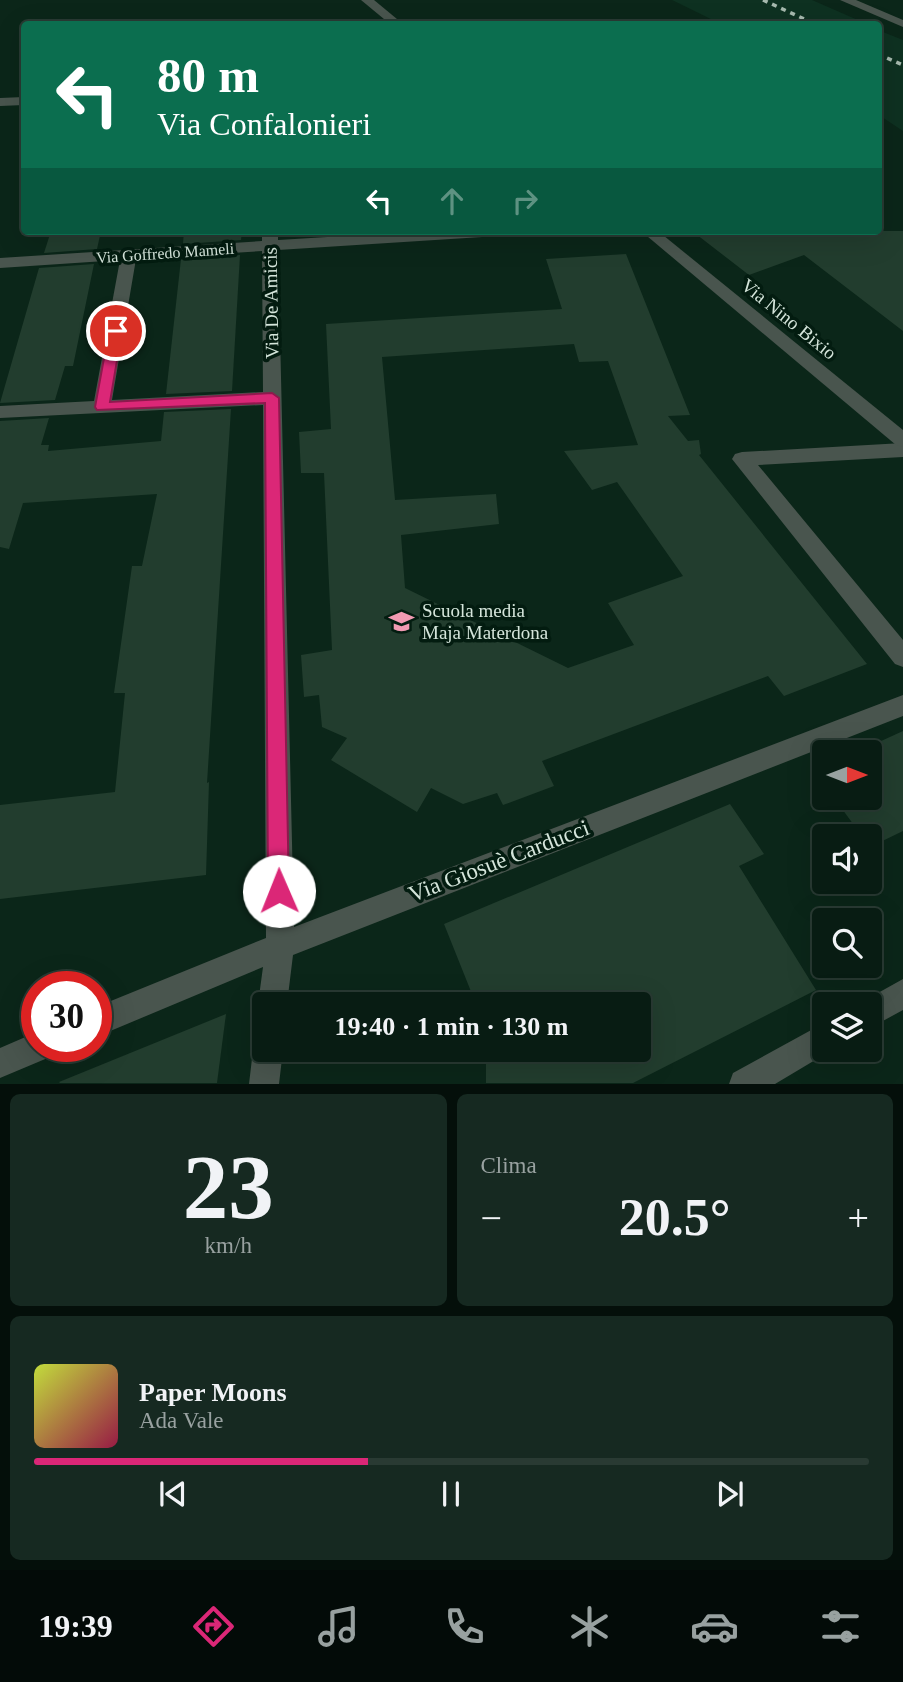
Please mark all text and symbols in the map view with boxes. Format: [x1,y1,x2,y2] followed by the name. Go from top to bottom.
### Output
[157,48,259,103] text: 80 m
[42,49,133,140] icon: left
[157,106,371,142] text: Via Confalonieri
[360,182,398,220] icon: left
[433,182,471,220] icon: ahead
[506,182,544,220] icon: right
[95,240,235,266] street label: Via Goffredo Mameli
[260,247,282,359] street label: Via De Amicis
[737,274,841,364] street label: Via Nino Bixio
[86,301,146,361] pin
[97,312,135,350] icon: arrive
[422,600,549,643] place label: Scuola media Maja Materdona
[388,607,416,635] school or university icon: Scuola media Maja Materdona
[812,740,882,810] north arrow
[812,740,882,1062] map controls
[405,815,593,907] street label: Via Giosuè Carducci
[812,824,882,894] button: sound
[242,854,316,928] position arrow
[812,908,882,978] button: search
[21,971,112,1062] speed limit sign: 30
[812,992,882,1062] button: layers
[335,1012,569,1041] text: 19:40 · 1 min · 130 m
[183,1137,274,1238] text: 23
[481,1153,537,1178] text: Clima
[619,1189,731,1246] text: 20.5°
[481,1197,502,1239] text: −
[848,1197,869,1239] text: +
[205,1233,252,1258] text: km/h
[139,1378,287,1407] text: Paper Moons
[139,1408,224,1433] text: Ada Vale
[154,1475,192,1513] icon: previous
[432,1475,470,1513] icon: pause
[711,1475,749,1513] icon: next
[189,1602,238,1651] icon: directions
[314,1602,363,1651] icon: music
[440,1602,489,1651] icon: phone
[565,1602,614,1651] icon: climate
[690,1602,739,1651] icon: car
[816,1602,865,1651] icon: filters
[38,1608,113,1644] text: 19:39

